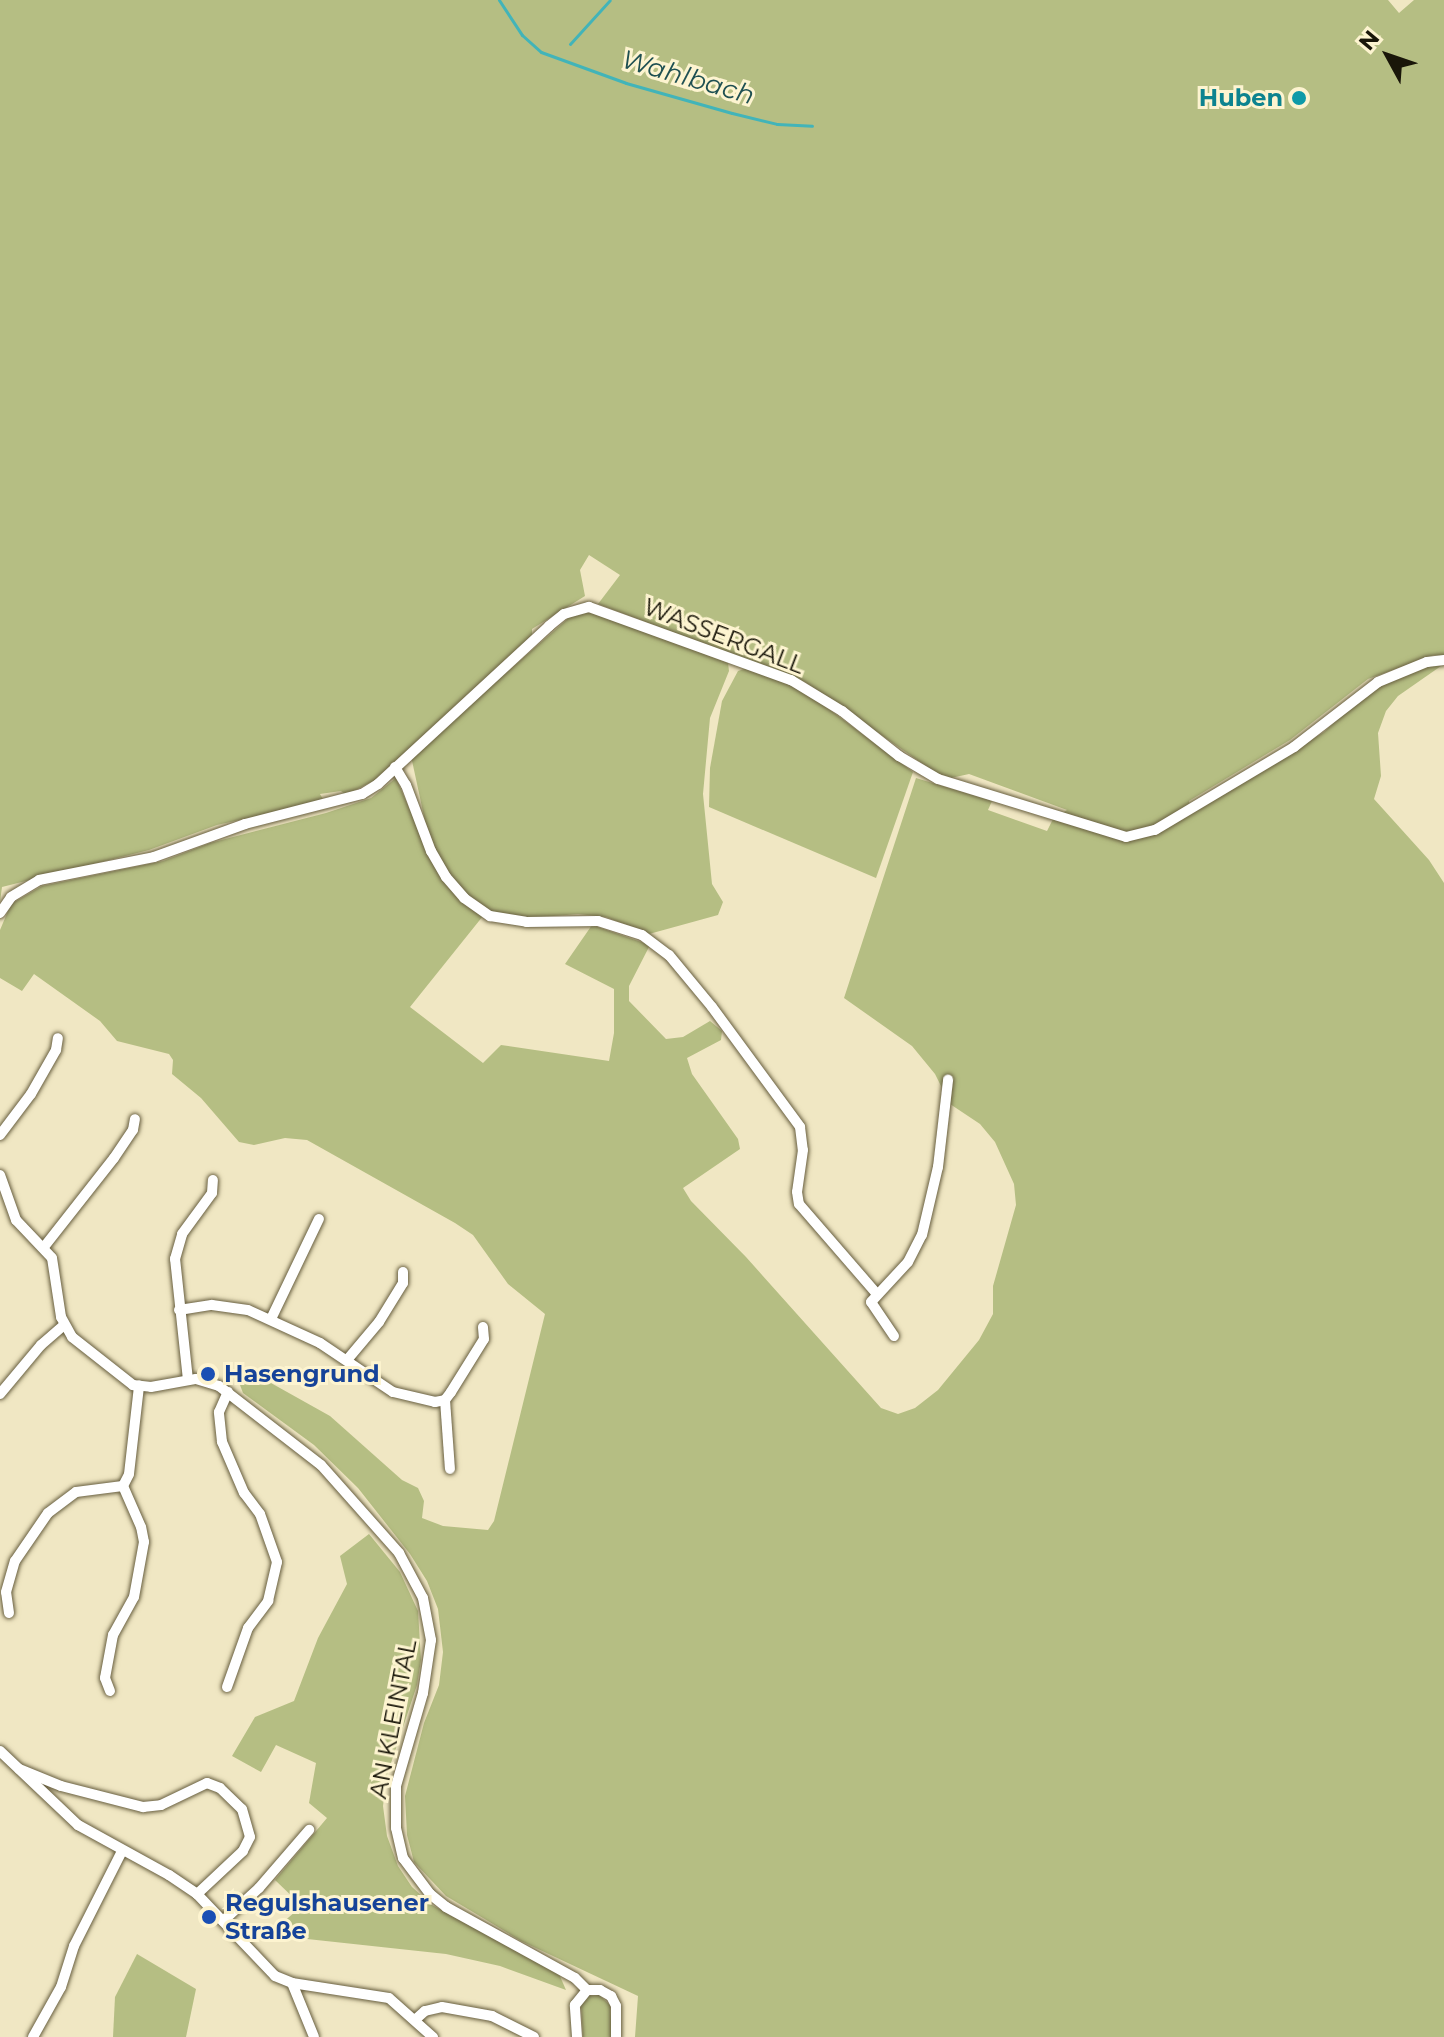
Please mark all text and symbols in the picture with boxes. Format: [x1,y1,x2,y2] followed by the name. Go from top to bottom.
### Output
[1348,16,1428,96] north arrow
[1353,25,1385,56] text: N
[618,44,758,112] water label: Wahlbach
[1199,84,1283,112] place label: Huben
[1290,89,1308,107] marker: Huben
[640,592,808,680] street label: WASSERGALL
[224,1360,380,1388] place label: Hasengrund
[199,1365,217,1383] marker: Hasengrund
[363,1637,423,1801] street label: AN KLEINTAL
[225,1889,429,1945] place label: Regulshausener Straße
[200,1908,218,1926] marker: Regulshausener Straße

